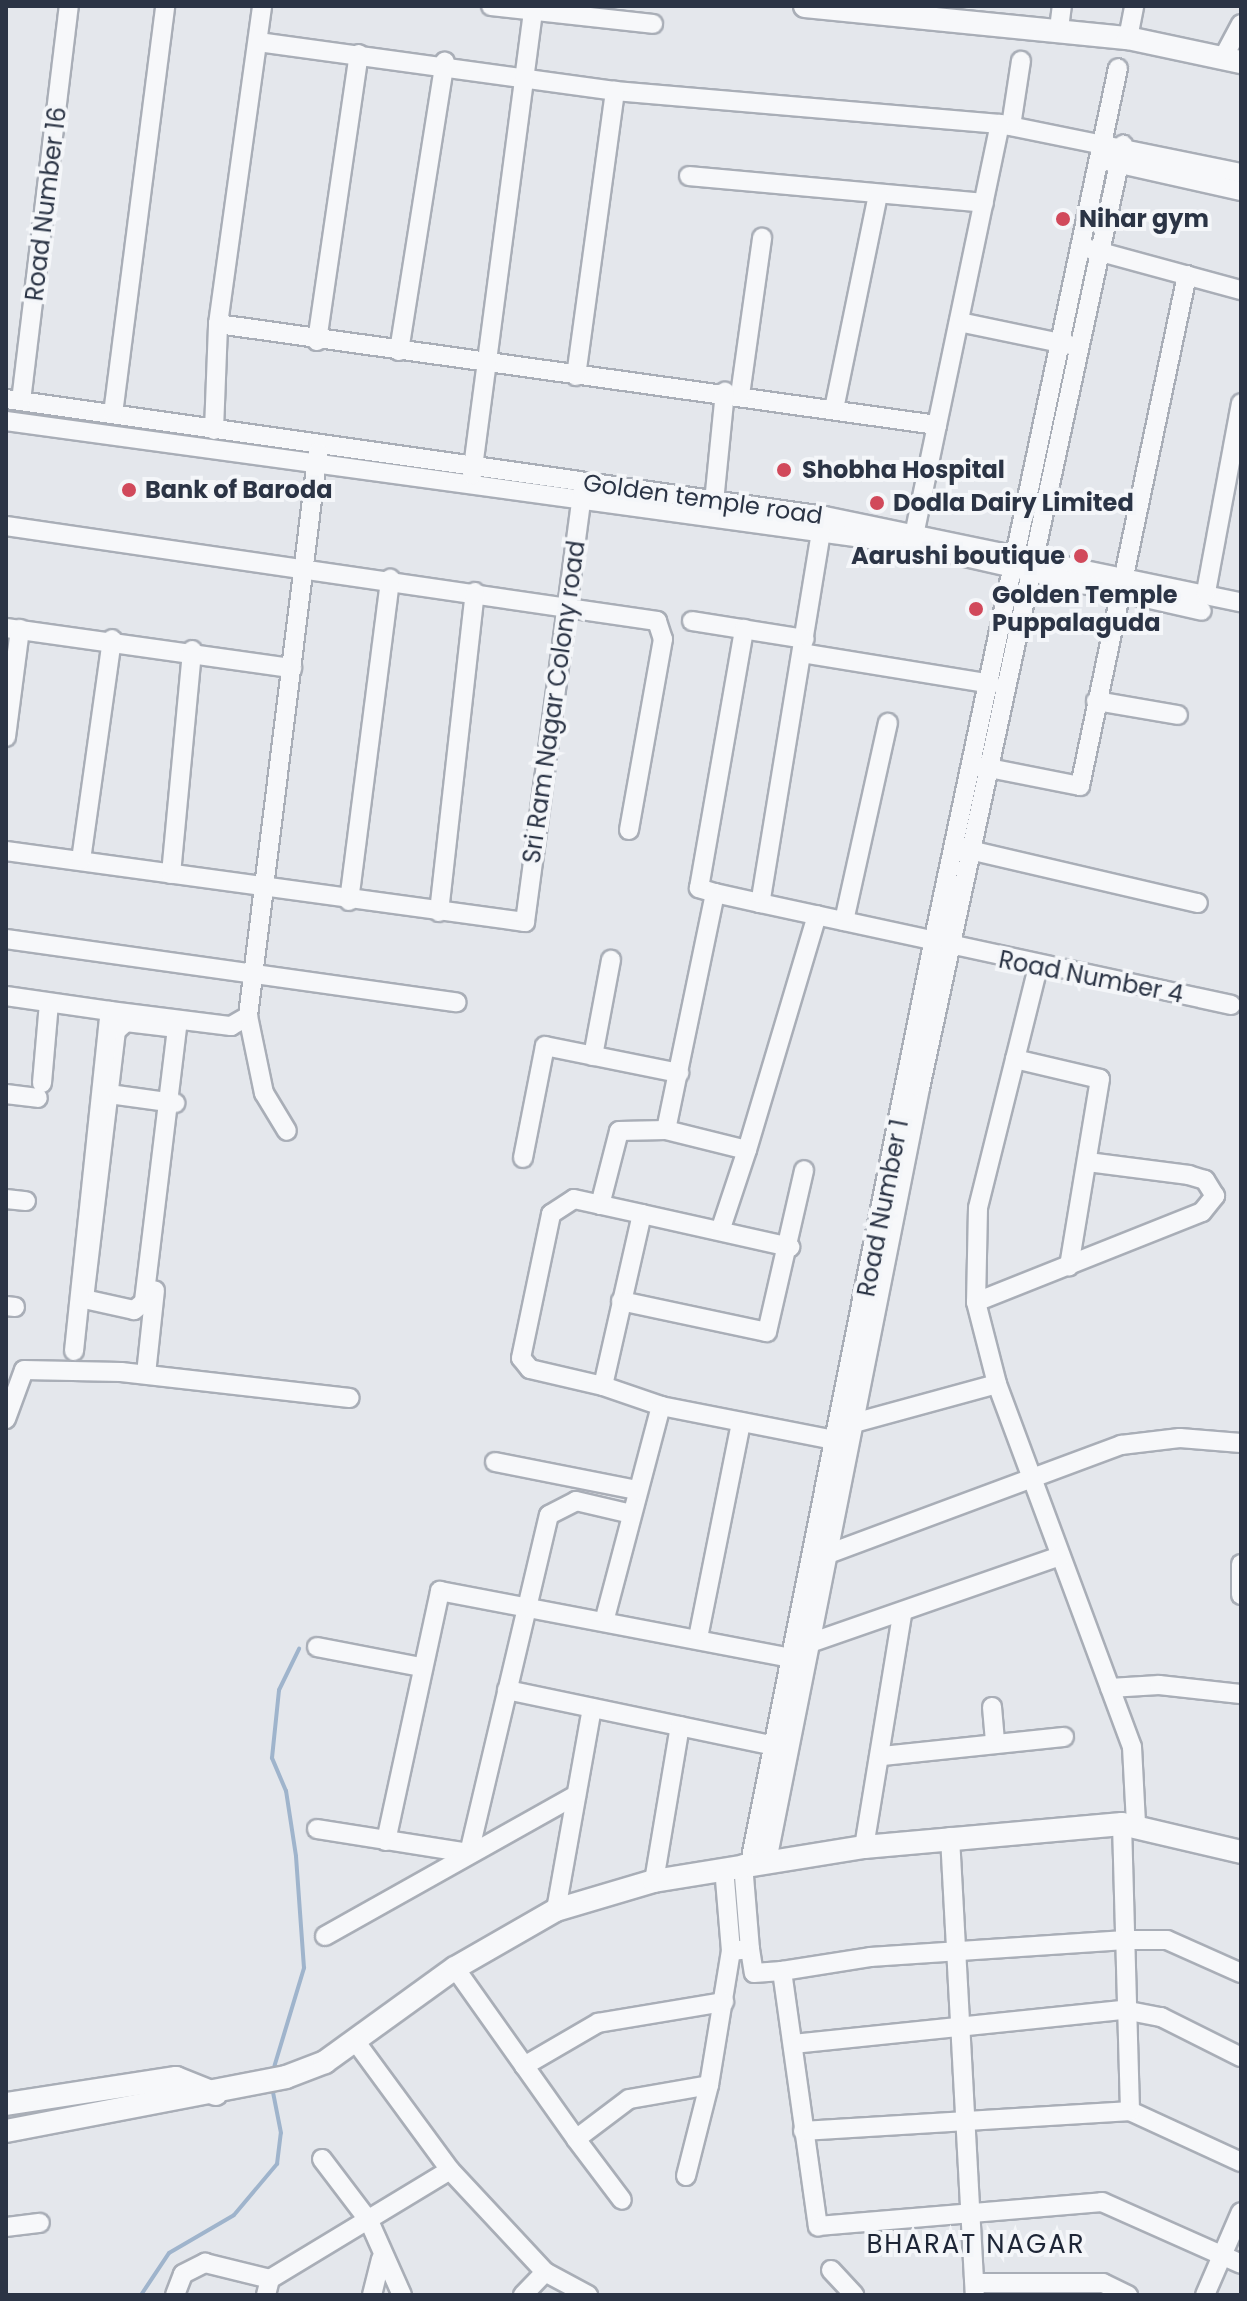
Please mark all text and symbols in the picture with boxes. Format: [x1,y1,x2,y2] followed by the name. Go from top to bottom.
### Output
[20,105,72,303] street label: Road Number 16
[1079,205,1209,233] place label: Nihar gym
[1054,210,1072,228] marker: Nihar gym
[802,456,1005,484] place label: Shobha Hospital
[773,459,795,481] marker: Shobha Hospital
[582,468,824,530] street label: Golden temple road
[145,476,332,504] place label: Bank of Baroda
[120,481,138,499] marker: Bank of Baroda
[893,489,1134,517] place label: Dodla Dairy Limited
[868,494,886,512] marker: Dodla Dairy Limited
[517,539,591,865] street label: Sri Ram Nagar Colony road
[851,542,1065,570] place label: Aarushi boutique
[1072,547,1090,565] marker: Aarushi boutique
[992,581,1178,637] place label: Golden Temple Puppalaguda
[967,600,985,618] marker: Golden Temple Puppalaguda
[996,945,1186,1009] street label: Road Number 4
[852,1117,914,1299] street label: Road Number 1
[866,2229,1086,2261] district label: BHARAT NAGAR

